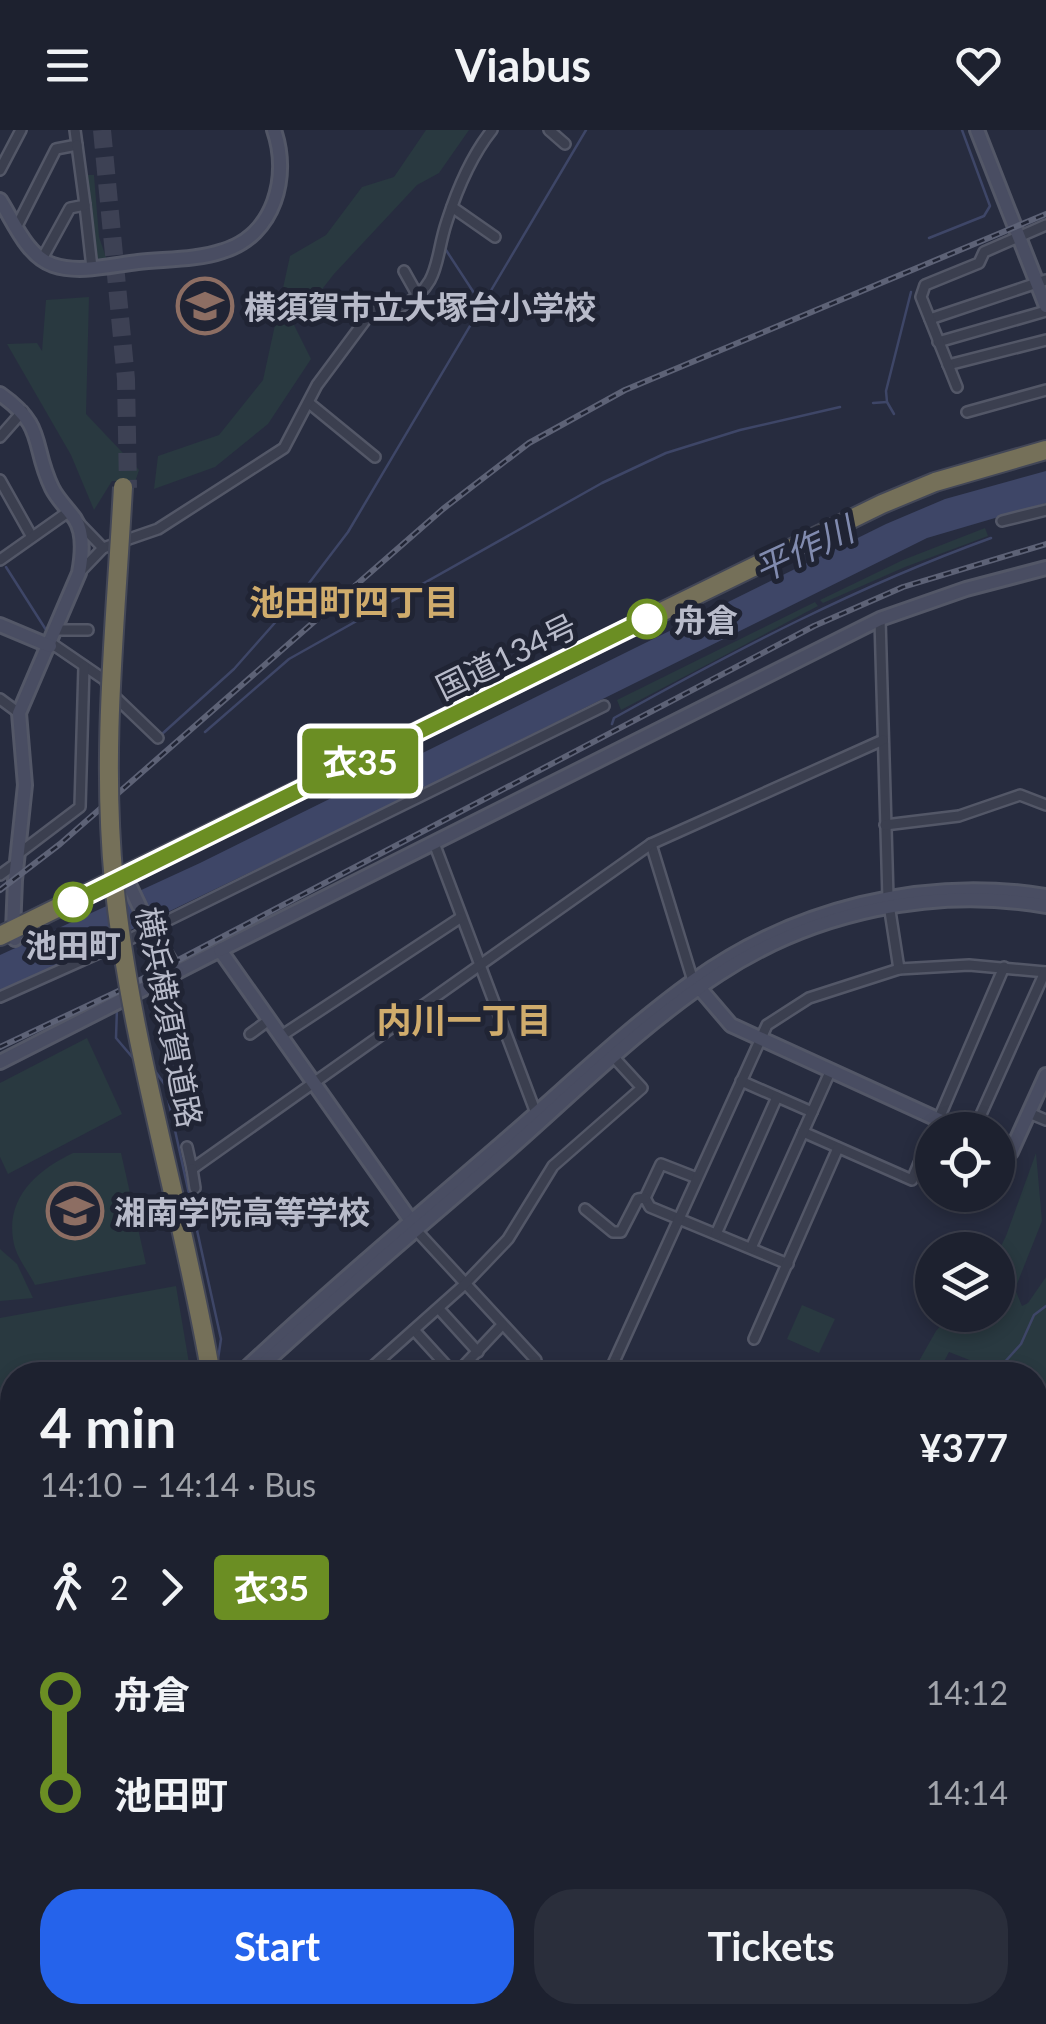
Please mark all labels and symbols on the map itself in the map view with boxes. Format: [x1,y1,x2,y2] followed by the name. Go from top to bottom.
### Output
[175,276,235,336] school or university icon: 横須賀市立大塚台小学校
[244,287,596,326] place label: 横須賀市立大塚台小学校
[747,505,863,589] water label: 平作川
[249,580,459,622] district label: 池田町四丁目
[628,600,666,638] marker: 舟倉
[674,600,738,639] place label: 舟倉
[429,605,583,707] street label: 国道134号
[302,728,418,794] line badge: 衣35
[54,883,92,921] marker: 池田町
[129,903,211,1131] street label: 横浜横須賀道路
[25,925,121,964] place label: 池田町
[376,998,552,1040] district label: 内川一丁目
[45,1181,105,1241] school or university icon: 湘南学院高等学校
[114,1192,370,1231] place label: 湘南学院高等学校

